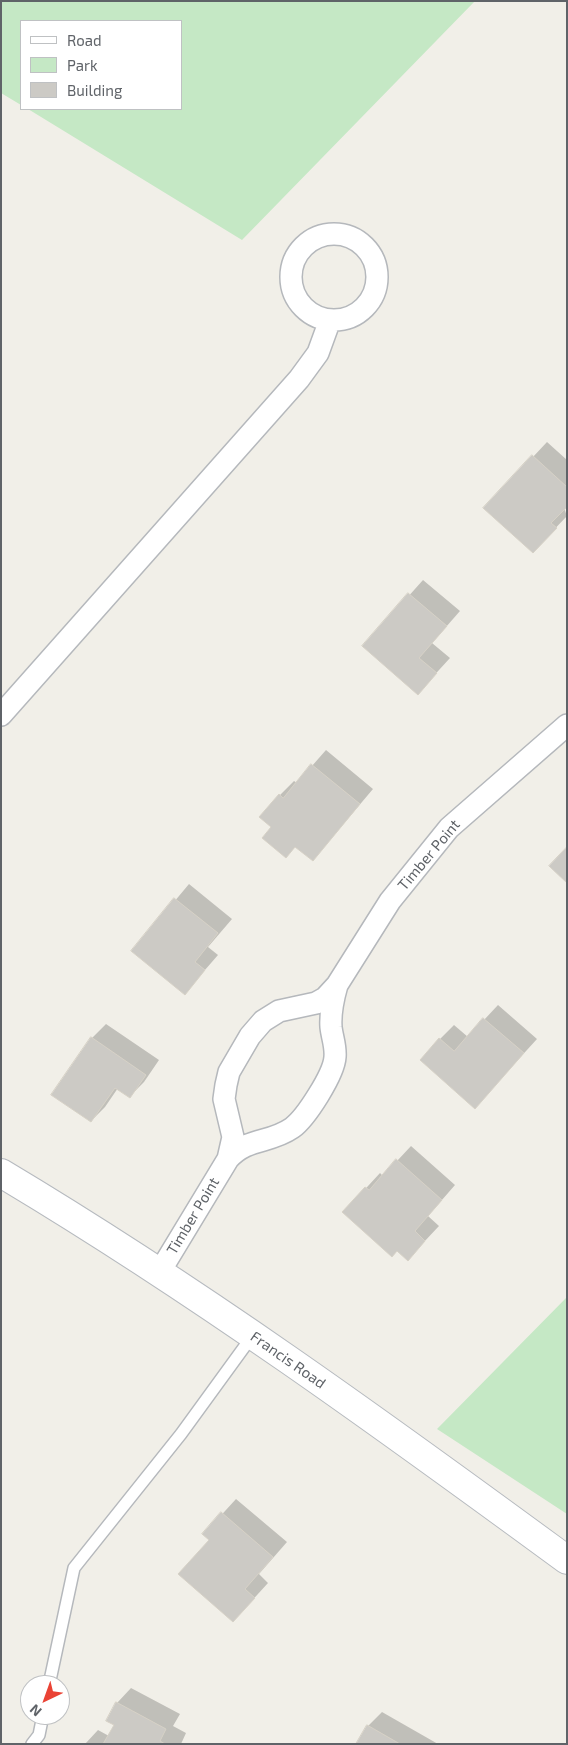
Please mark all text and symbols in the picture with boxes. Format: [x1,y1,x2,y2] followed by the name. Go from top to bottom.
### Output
[20,20,182,110] legend
[67,31,102,49] text: Road
[67,56,98,74] text: Park
[67,81,122,99] text: Building
[394,816,464,894] street label: Timber Point
[163,1174,223,1258] street label: Timber Point
[247,1328,329,1392] street label: Francis Road
[20,1675,70,1725] north arrow
[26,1701,45,1720] text: N

